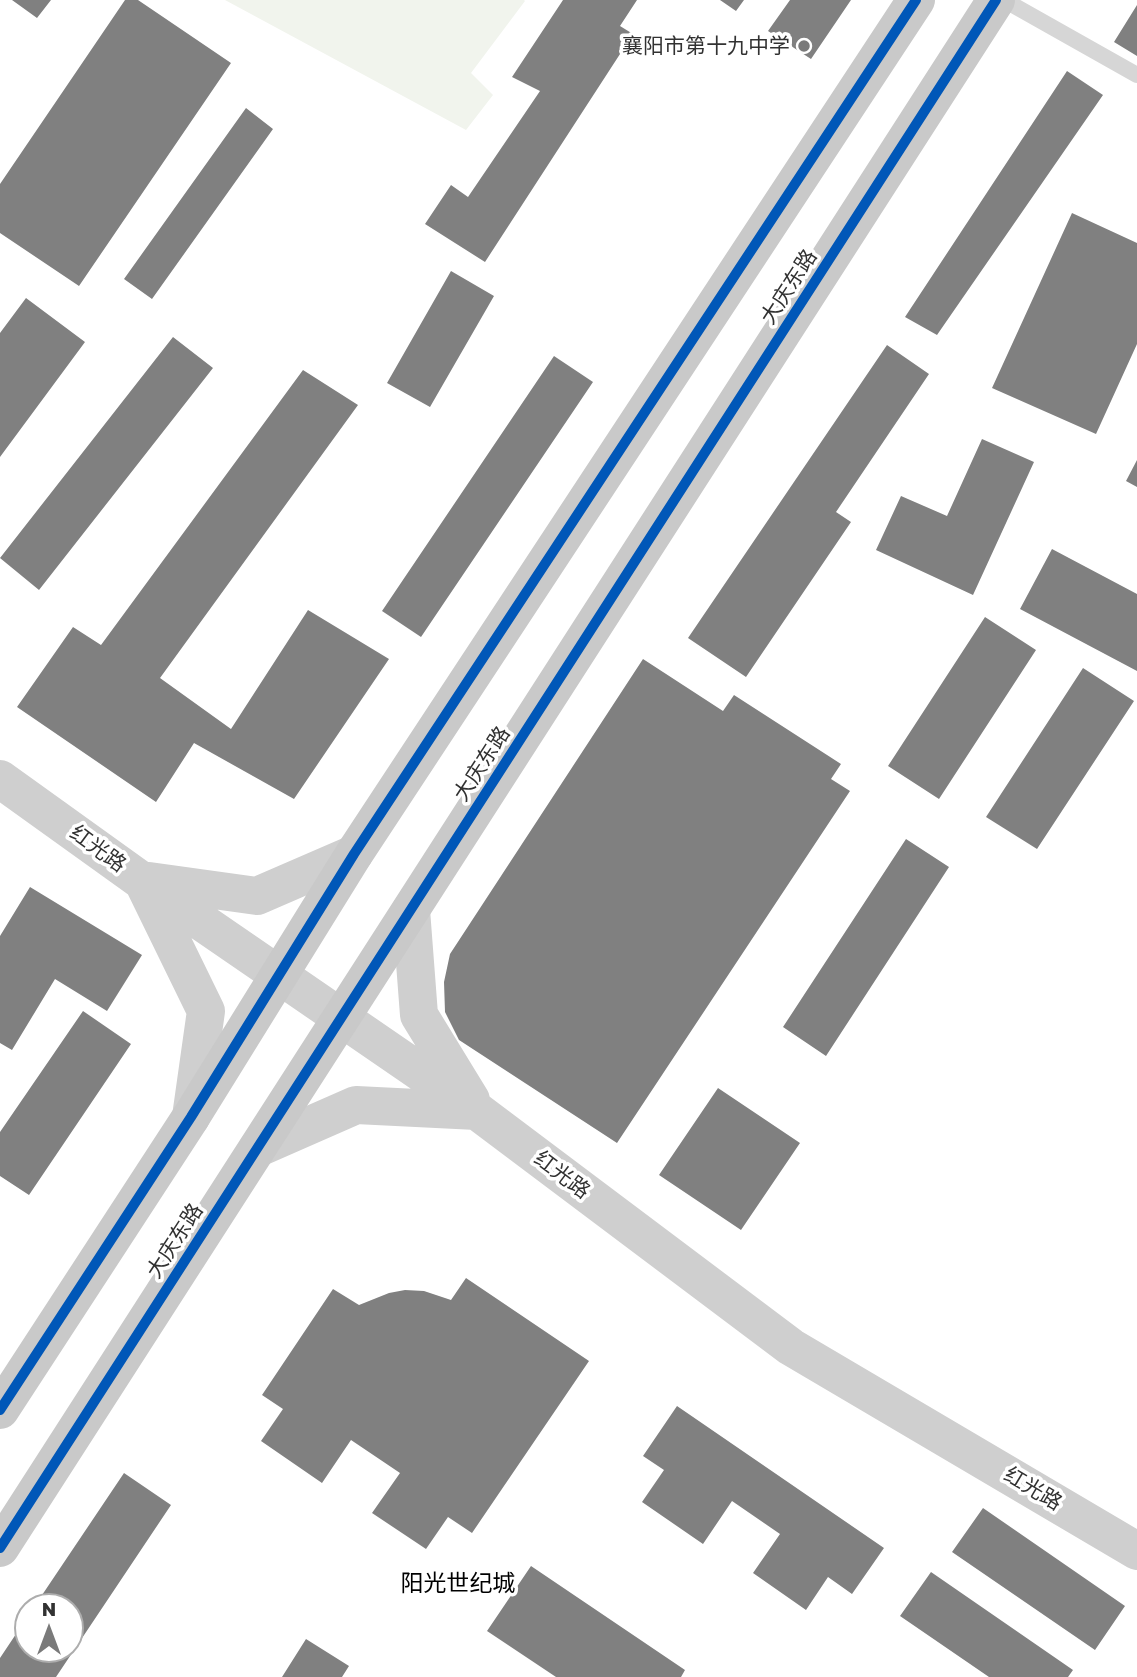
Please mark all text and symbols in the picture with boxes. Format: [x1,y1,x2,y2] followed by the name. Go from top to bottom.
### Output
[622,33,790,59] place label: 襄阳市第十九中学
[796,38,812,54] marker: 襄阳市第十九中学
[756,245,822,329] street label: 大庆东路
[449,722,515,806] street label: 大庆东路
[65,820,131,878] street label: 红光路
[529,1146,595,1204] street label: 红光路
[142,1199,208,1283] street label: 大庆东路
[1000,1462,1066,1516] street label: 红光路
[401,1570,515,1598] district label: 阳光世纪城
[14,1593,84,1663] north arrow
[42,1597,56,1620] text: N

